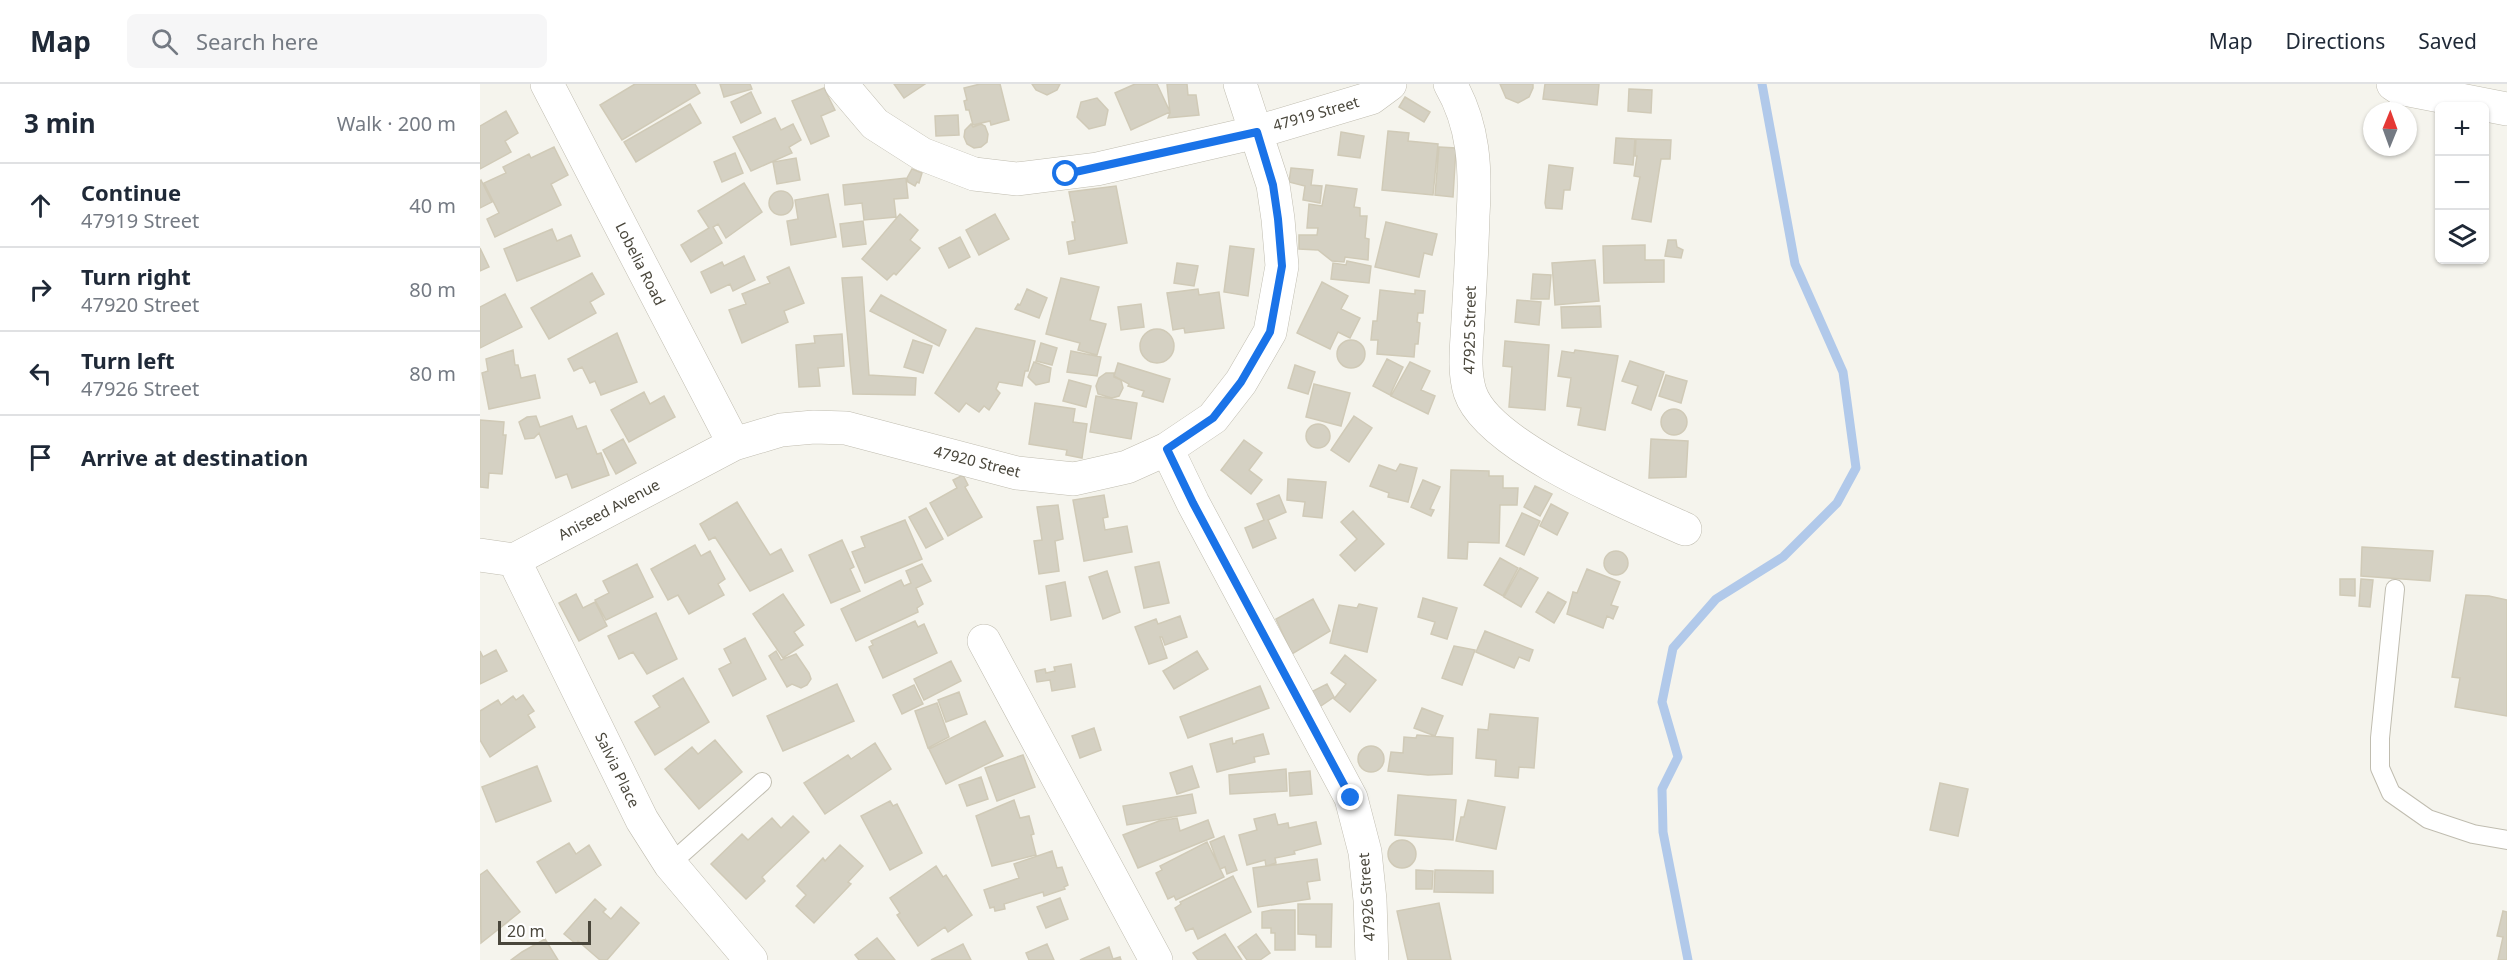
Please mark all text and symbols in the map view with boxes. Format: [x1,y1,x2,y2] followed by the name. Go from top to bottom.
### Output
[127,14,547,68] search box
[30,22,91,60] text: Map
[148,25,181,58] icon: search
[196,26,318,56] text: Search here
[2209,27,2253,55] text: Map
[2286,27,2385,55] text: Directions
[2418,27,2477,55] text: Saved
[1270,91,1362,135] street label: 47919 Street
[2363,102,2417,156] north arrow
[2435,102,2489,264] map controls
[2435,102,2489,156] button: +
[24,105,96,141] text: 3 min
[337,110,456,137] text: Walk · 200 m
[2435,156,2489,210] button: −
[1052,160,1078,186] route start
[81,177,181,207] text: Continue
[24,189,57,222] icon: ahead
[409,192,456,219] text: 40 m
[81,207,199,234] text: 47919 Street
[2435,210,2489,264] button: layers
[611,219,670,309] street label: Lobelia Road
[81,261,191,291] text: Turn right
[24,273,57,306] icon: right
[409,276,456,303] text: 80 m
[1458,285,1480,374] street label: 47925 Street
[81,291,199,318] text: 47920 Street
[81,345,175,375] text: Turn left
[24,357,57,390] icon: left
[409,360,456,387] text: 80 m
[81,375,199,402] text: 47926 Street
[24,441,57,474] icon: arrive
[932,441,1023,482] street label: 47920 Street
[81,442,308,472] text: Arrive at destination
[554,474,663,544] street label: Aniseed Avenue
[591,729,645,811] street label: Salvia Place
[1337,784,1363,810] route end
[1353,852,1379,942] street label: 47926 Street
[498,918,591,946] scale bar
[507,920,544,942] text: 20 m

